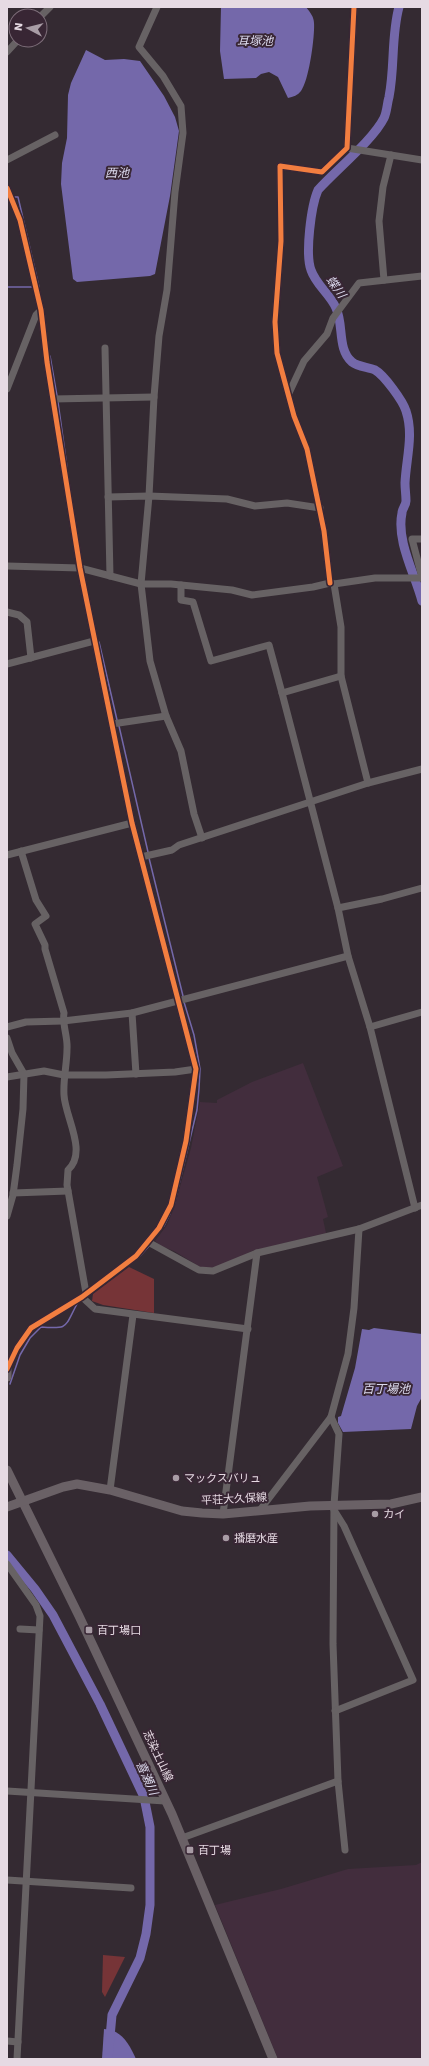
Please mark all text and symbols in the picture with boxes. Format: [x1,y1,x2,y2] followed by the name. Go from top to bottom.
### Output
[8,8,48,48] north arrow
[12,22,26,32] text: N
[237,34,274,48] water label: 耳塚池
[105,166,130,180] water label: 西池
[323,273,350,302] water label: 蝶川
[362,1382,411,1396] water label: 百丁場池
[184,1472,261,1485] place label: マックスバリュ
[171,1473,181,1483] marker: マックスバリュ
[201,1491,267,1507] street label: 平荘大久保線
[383,1508,405,1521] place label: カイ
[370,1509,380,1519] marker: カイ
[234,1532,278,1545] place label: 播磨水産
[221,1533,231,1543] marker: 播磨水産
[97,1624,141,1637] place label: 百丁場口
[84,1625,94,1635] marker: 百丁場口
[140,1728,176,1784] street label: 志染土山線
[133,1759,162,1799] water label: 喜瀬川
[198,1844,231,1857] place label: 百丁場
[185,1845,195,1855] marker: 百丁場

